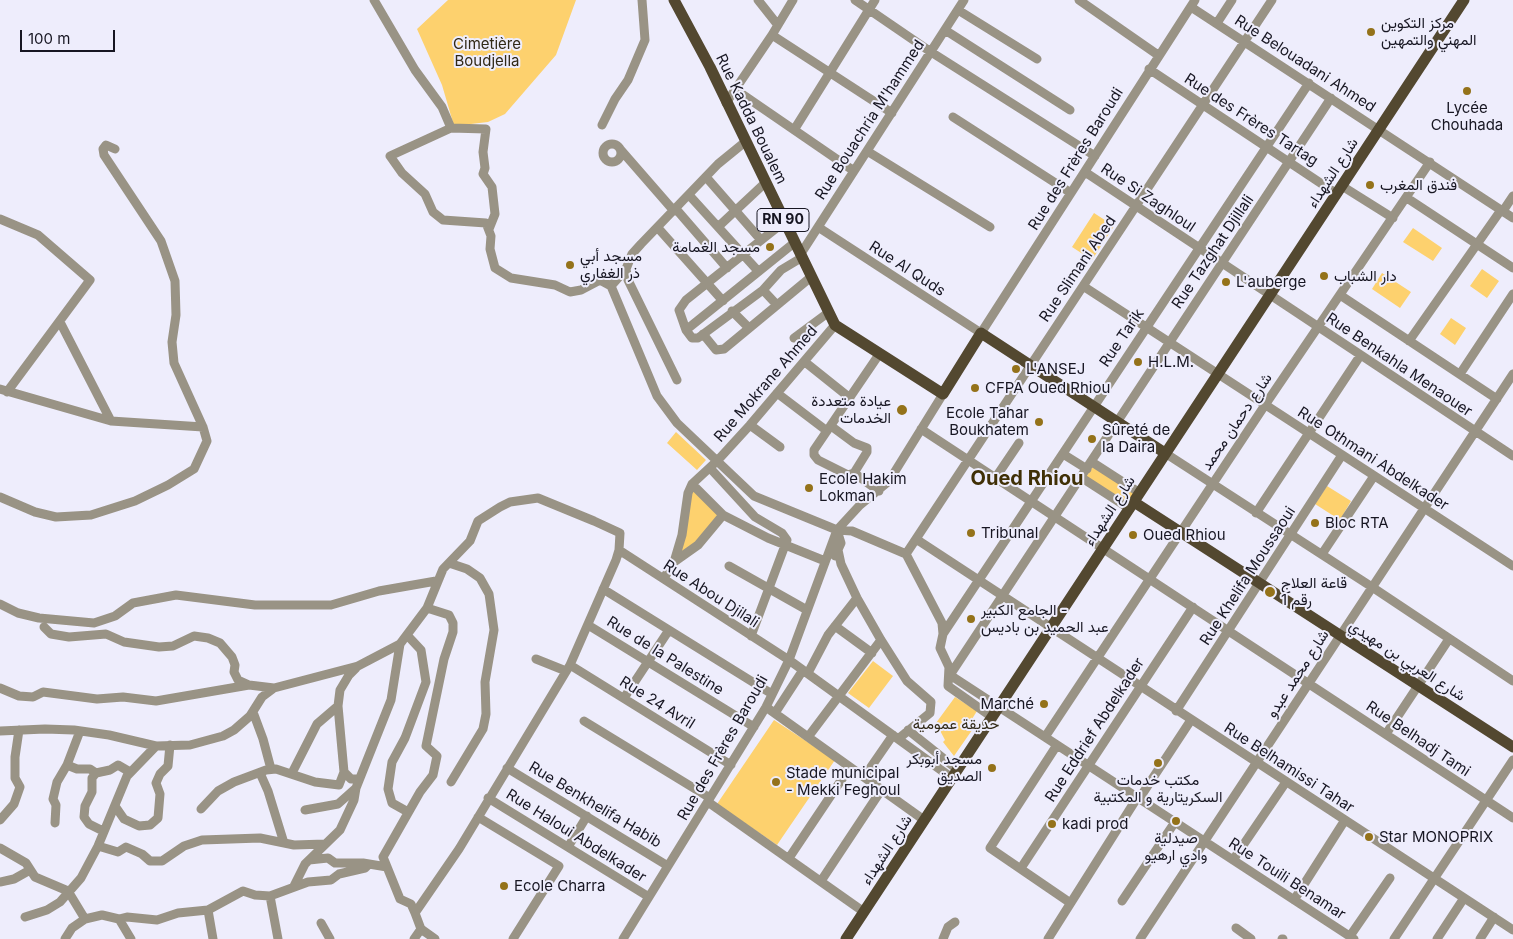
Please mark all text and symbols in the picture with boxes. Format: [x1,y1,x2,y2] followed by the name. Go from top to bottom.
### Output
[1231,12,1379,116] street label: Rue Belouadani Ahmed
[1381,14,1477,49] place label: مركز التكوين المهني والتمهين
[22,20,118,52] scale bar
[1365,26,1377,38] marker: مركز التكوين المهني والتمهين
[28,29,70,48] text: 100 m
[453,35,521,70] park label: Cimetière Boudjella
[812,37,928,203] street label: Rue Bouachria M'hammed
[712,51,790,187] street label: Rue Kadda Boualem
[1181,70,1321,170] street label: Rue des Frères Tartag
[1025,84,1127,234] street label: Rue des Frères Baroudi
[1461,85,1473,97] marker: Lycée Chouhada
[1431,99,1503,134] place label: Lycée Chouhada
[1304,135,1362,211] street label: شارع الشهداء
[1097,160,1199,236] street label: Rue Si Zaghloul
[1380,176,1457,194] place label: فندق المغرب
[1364,179,1376,191] marker: فندق المغرب
[1168,192,1258,312] street label: Rue Tazghat Djillali
[757,208,809,232] road number: RN 90
[1036,213,1120,325] street label: Rue Slimani Abed
[672,238,760,256] place label: مسجد الغمامة
[866,238,948,300] street label: Rue Al Quds
[764,241,776,253] marker: مسجد الغمامة
[580,247,642,282] place label: مسجد أبي ذر الغفاري
[564,259,576,271] marker: مسجد أبي ذر الغفاري
[1334,267,1397,285] place label: دار الشباب
[1318,270,1330,282] marker: دار الشباب
[1236,273,1306,291] place label: L'auberge
[1220,276,1232,288] marker: L'auberge
[1096,306,1148,370] street label: Rue Tarik
[1322,309,1476,421] street label: Rue Benkahla Menaouer
[711,322,821,446] street label: Rue Mokrane Ahmed
[1148,353,1194,371] place label: H.L.M.
[1132,356,1144,368] marker: H.L.M.
[1026,360,1085,378] place label: L'ANSEJ
[1010,363,1022,375] marker: L'ANSEJ
[1198,370,1276,474] street label: شارع دحمان محمد
[985,379,1110,397] place label: CFPA Oued Rhiou
[969,382,981,394] marker: CFPA Oued Rhiou
[811,392,891,427] place label: عيادة متعددة الخدمات
[895,403,909,417] marker: عيادة متعددة الخدمات
[1294,403,1452,515] street label: Rue Othmani Abdelkader
[946,404,1029,439] place label: Ecole Tahar Boukhatem
[1033,416,1045,428] marker: Ecole Tahar Boukhatem
[1102,421,1170,456] place label: Sûreté de la Daira
[1086,433,1098,445] marker: Sûreté de la Daira
[971,467,1083,491] district label: Oued Rhiou
[819,470,907,505] place label: Ecole Hakim Lokman
[1081,473,1139,549] street label: شارع الشهداء
[803,482,815,494] marker: Ecole Hakim Lokman
[1196,503,1300,649] street label: Rue Khelifa Moussaoui
[1325,514,1389,532] place label: Bloc RTA
[1309,517,1321,529] marker: Bloc RTA
[981,524,1038,542] place label: Tribunal
[1143,526,1226,544] place label: Oued Rhiou
[965,527,977,539] marker: Tribunal
[1127,529,1139,541] marker: Oued Rhiou
[660,556,762,632] street label: Rue Abou Djilali
[1281,574,1347,609] place label: قاعة العلاج رقم 1
[1263,585,1277,599] marker: قاعة العلاج رقم 1
[981,601,1109,636] place label: الجامع الكبير - عبد الحميد بن باديس
[603,613,727,699] street label: Rue de la Palestine
[965,613,977,625] marker: الجامع الكبير - عبد الحميد بن باديس
[1346,617,1468,705] street label: شارع العربي بن مهيدي
[1263,627,1333,721] street label: شارع محمد عبدو
[1042,655,1148,805] street label: Rue Eddrief Abdelkader
[674,672,772,824] street label: Rue des Frères Baroudi
[616,673,698,733] street label: Rue 24 Avril
[980,695,1034,713] place label: Marché
[1362,697,1474,781] street label: Rue Belhadj Tami
[1038,698,1050,710] marker: Marché
[913,715,999,733] park label: حديقة عمومية
[1221,719,1357,817] street label: Rue Belhamissi Tahar
[906,750,982,785] place label: مسجد أبوبكر الصديق
[1152,757,1164,769] marker: مكتب خدمات السكريتارية و المكتبية
[525,758,665,852] street label: Rue Benkhelifa Habib
[986,762,998,774] marker: مسجد أبوبكر الصديق
[786,764,900,799] place label: Stade municipal - Mekki Feghoul
[1094,771,1222,806] place label: مكتب خدمات السكريتارية و المكتبية
[770,776,782,788] marker: Stade municipal - Mekki Feghoul
[503,786,649,886] street label: Rue Haloui Abdelkader
[858,812,916,888] street label: شارع الشهداء
[1062,815,1128,833] place label: kadi prod
[1170,815,1182,827] marker: صيدلية وادي ارهيو
[1046,818,1058,830] marker: kadi prod
[1379,828,1493,846] place label: Star MONOPRIX
[1145,829,1207,864] place label: صيدلية وادي ارهيو
[1363,831,1375,843] marker: Star MONOPRIX
[1225,834,1349,924] street label: Rue Touili Benamar
[514,877,605,895] place label: Ecole Charra
[498,880,510,892] marker: Ecole Charra

